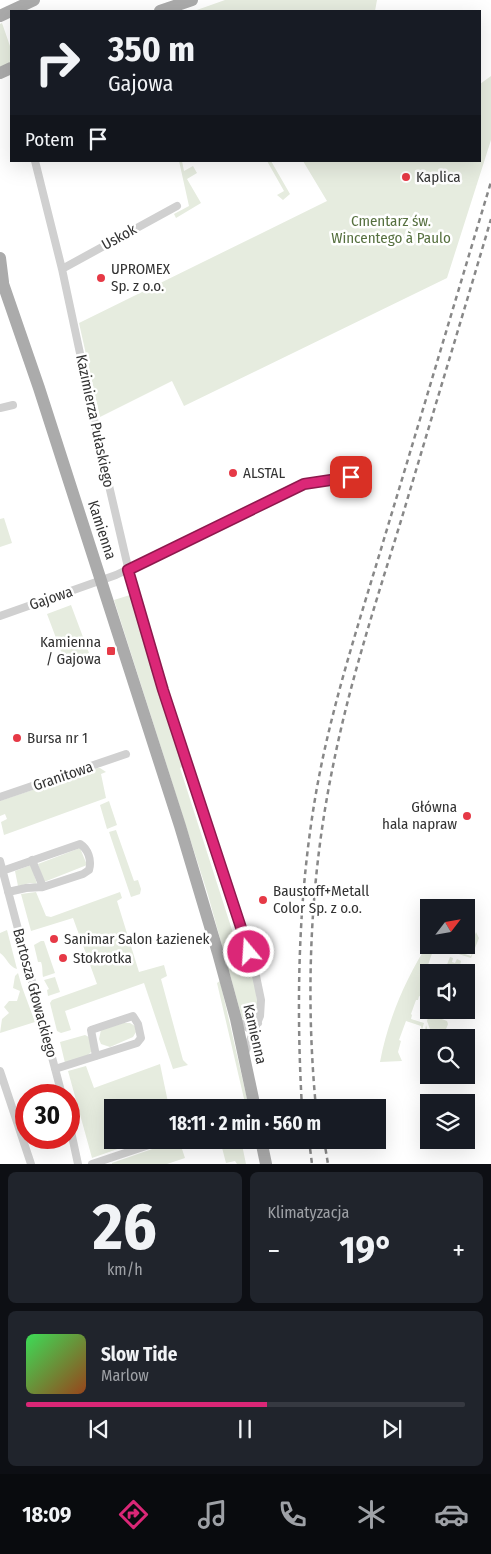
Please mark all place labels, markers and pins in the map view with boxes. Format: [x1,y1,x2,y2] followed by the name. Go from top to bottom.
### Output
[416,168,461,186] place label: Kaplica
[400,171,412,183] marker: Kaplica
[111,260,171,295] place label: UPROMEX Sp. z o.o.
[95,272,107,284] marker: UPROMEX Sp. z o.o.
[330,456,372,498] pin
[243,464,286,482] place label: ALSTAL
[227,467,239,479] marker: ALSTAL
[40,633,101,668] place label: Kamienna / Gajowa
[105,645,117,657] marker: Kamienna / Gajowa
[27,729,88,747] place label: Bursa nr 1
[11,732,23,744] marker: Bursa nr 1
[382,798,457,833] place label: Główna hala napraw
[461,810,473,822] marker: Główna hala napraw
[273,882,369,917] place label: Baustoff+Metall Color Sp. z o.o.
[257,894,269,906] marker: Baustoff+Metall Color Sp. z o.o.
[64,930,210,948] place label: Sanimar Salon Łazienek
[48,933,60,945] marker: Sanimar Salon Łazienek
[73,949,132,967] place label: Stokrotka
[57,952,69,964] marker: Stokrotka

